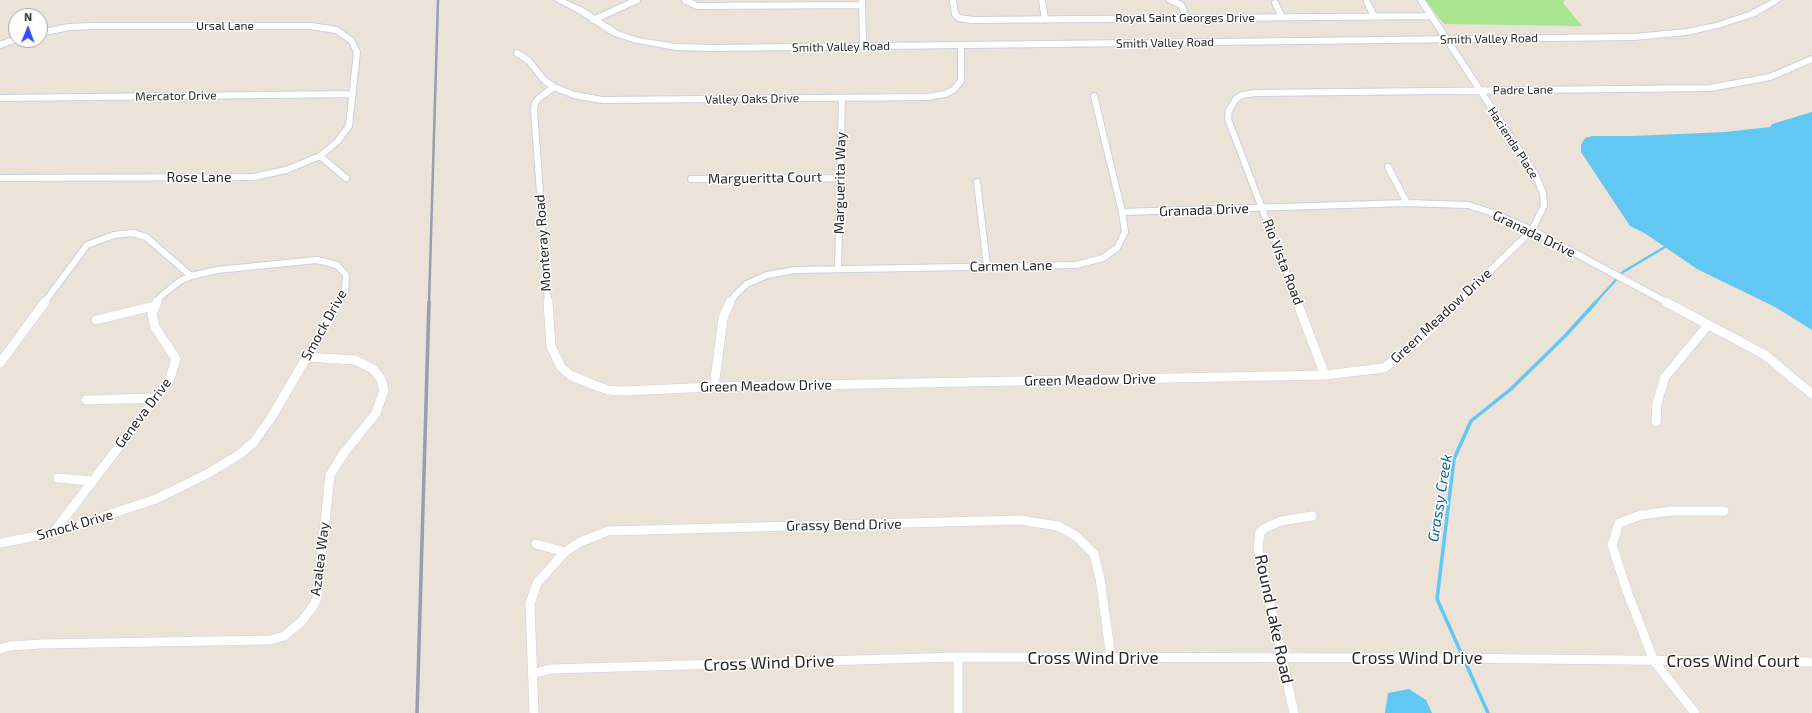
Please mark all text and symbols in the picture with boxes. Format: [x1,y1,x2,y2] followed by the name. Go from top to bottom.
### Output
[8,8,48,48] north arrow
[24,10,32,23] text: N
[1115,11,1255,25] street label: Royal Saint Georges Drive
[196,19,254,33] street label: Ursal Lane
[1440,31,1538,47] street label: Smith Valley Road
[1116,35,1214,51] street label: Smith Valley Road
[792,39,890,55] street label: Smith Valley Road
[1493,82,1553,98] street label: Padre Lane
[135,88,217,104] street label: Mercator Drive
[705,91,799,107] street label: Valley Oaks Drive
[1485,105,1541,181] street label: Hacienda Place
[831,132,849,234] street label: Marguerita Way
[167,169,231,185] street label: Rose Lane
[708,169,822,187] street label: Margueritta Court
[531,194,555,292] street label: Monteray Road
[1159,200,1249,220] street label: Granada Drive
[1490,207,1578,261] street label: Granada Drive
[1259,217,1307,307] street label: Rio Vista Road
[969,257,1053,275] street label: Carmen Lane
[1387,265,1495,367] street label: Green Meadow Drive
[298,287,350,363] street label: Smock Drive
[1024,370,1156,390] street label: Green Meadow Drive
[111,375,175,451] street label: Geneva Drive
[700,376,832,396] street label: Green Meadow Drive
[1424,453,1456,543] water label: Grassy Creek
[35,506,115,544] street label: Smock Drive
[786,516,902,534] street label: Grassy Bend Drive
[307,521,333,597] street label: Azalea Way
[1250,552,1298,686] street label: Round Lake Road
[1027,648,1159,668] street label: Cross Wind Drive
[1351,648,1483,668] street label: Cross Wind Drive
[703,651,835,675] street label: Cross Wind Drive
[1666,651,1800,671] street label: Cross Wind Court

